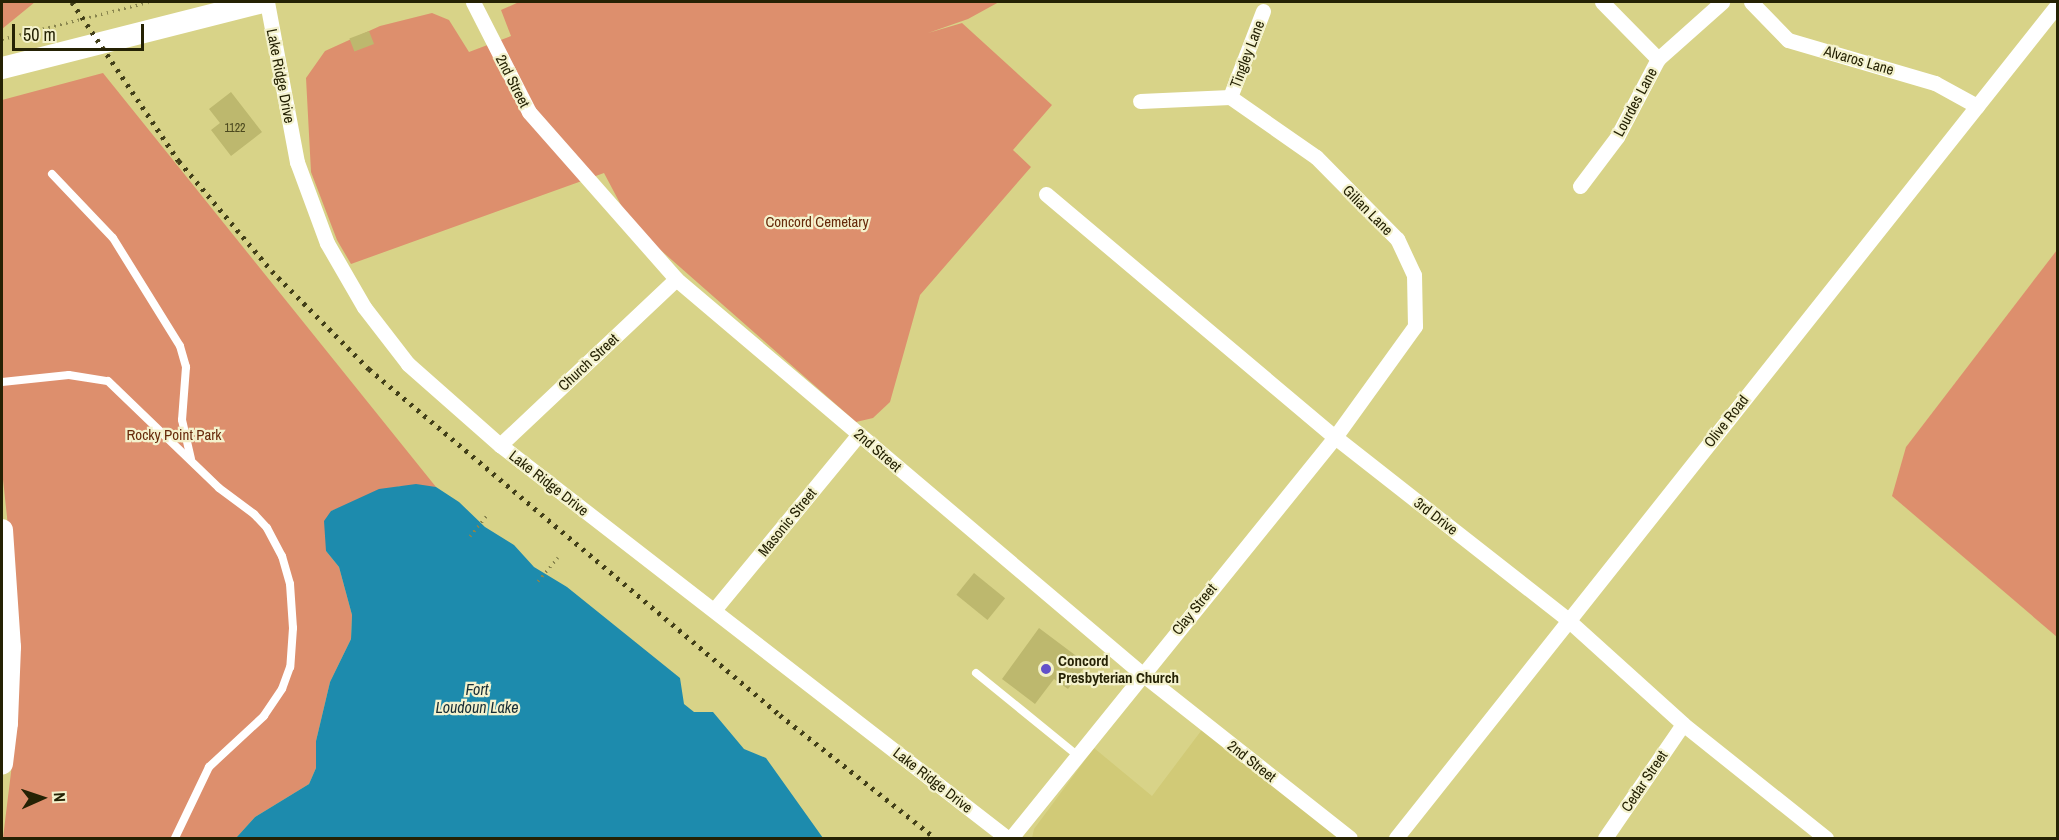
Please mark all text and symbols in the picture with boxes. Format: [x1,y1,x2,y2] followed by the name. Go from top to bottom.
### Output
[15,12,147,50] scale bar
[1226,18,1268,90] street label: Tingley Lane
[23,22,56,47] text: 50 m
[263,27,299,125] street label: Lake Ridge Drive
[1822,41,1896,79] street label: Alvaros Lane
[492,52,534,110] street label: 2nd Street
[1609,65,1661,139] street label: Lourdes Lane
[224,122,246,136] house number: 1122
[1339,181,1397,239] street label: Gilian Lane
[765,213,869,231] park label: Concord Cemetary
[554,330,622,394] street label: Church Street
[1700,391,1752,451] street label: Olive Road
[851,425,905,475] street label: 2nd Street
[126,426,222,444] park label: Rocky Point Park
[506,446,592,520] street label: Lake Ridge Drive
[754,484,820,560] street label: Masonic Street
[1411,493,1461,539] street label: 3rd Drive
[1168,580,1220,638] street label: Clay Street
[1058,651,1179,686] place label: Concord Presbyterian Church
[1039,662,1053,676] marker: Concord Presbyterian Church
[435,679,519,717] water label: Fort Loudoun Lake
[1224,736,1280,786] street label: 2nd Street
[890,743,976,817] street label: Lake Ridge Drive
[1617,747,1671,815] street label: Cedar Street
[12,768,72,828] north arrow
[49,792,71,802] text: N

